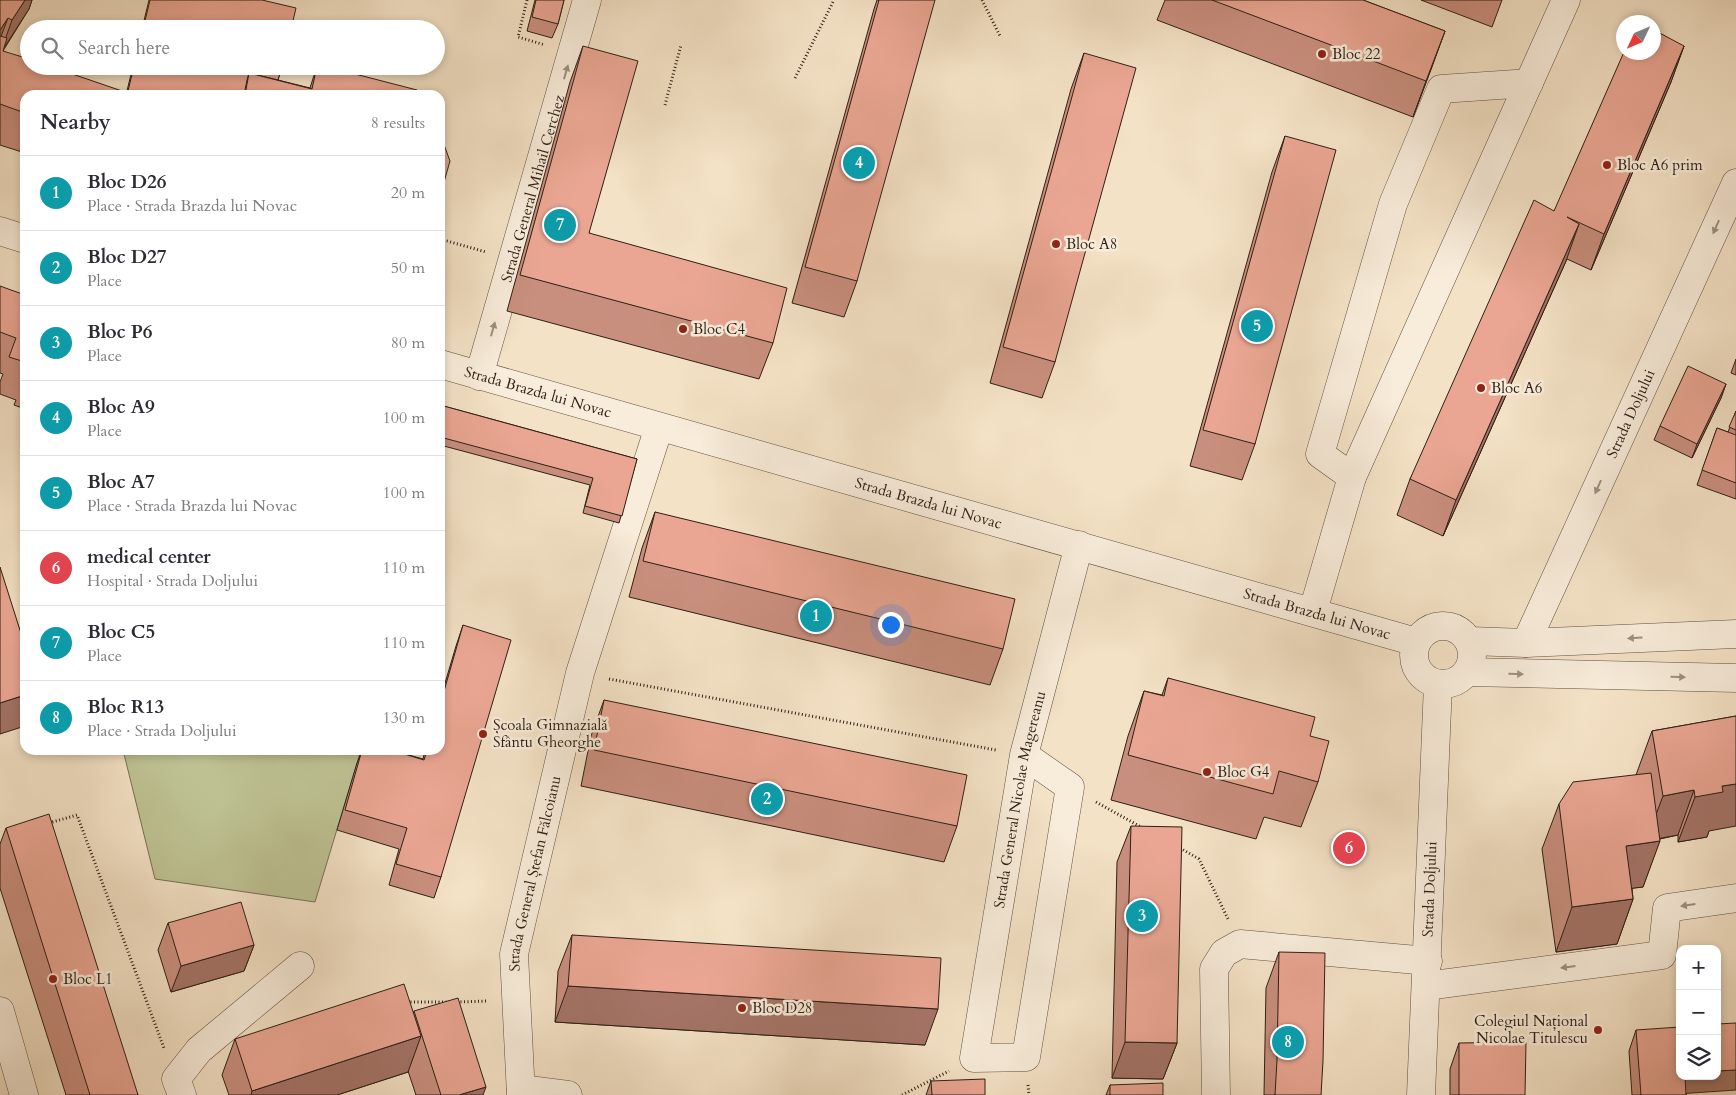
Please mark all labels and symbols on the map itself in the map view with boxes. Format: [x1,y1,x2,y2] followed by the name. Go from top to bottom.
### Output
[1616,15,1661,60] north arrow
[1332,44,1381,64] place label: Bloc 22
[1316,48,1328,60] marker: Bloc 22
[563,64,571,79] one-way arrow
[496,92,569,285] street label: Strada General Mihail Cerchez
[843,144,875,182] pin: 4
[1617,155,1703,175] place label: Bloc A6 prim
[1601,159,1613,171] marker: Bloc A6 prim
[544,206,576,244] pin: 7
[1711,220,1719,234] one-way arrow
[1066,234,1117,254] place label: Bloc A8
[1050,238,1062,250] marker: Bloc A8
[1241,307,1273,345] pin: 5
[693,319,745,339] place label: Bloc C4
[489,322,497,337] one-way arrow
[677,323,689,335] marker: Bloc C4
[462,361,614,422] street label: Strada Brazda lui Novac
[1602,366,1660,461] street label: Strada Doljului
[1491,378,1543,398] place label: Bloc A6
[1475,382,1487,394] marker: Bloc A6
[853,473,1005,534] street label: Strada Brazda lui Novac
[1593,480,1601,494] one-way arrow
[1241,583,1393,644] street label: Strada Brazda lui Novac
[800,597,832,635] pin: 1
[878,612,904,638] your location
[1627,634,1643,642] one-way arrow
[1508,670,1524,678] one-way arrow
[1670,674,1686,682] one-way arrow
[989,689,1050,910] street label: Strada General Nicolae Magereanu
[493,715,608,752] place label: Școala Gimnazială Sfântu Gheorghe
[477,728,489,740] marker: Școala Gimnazială Sfântu Gheorghe
[1217,762,1270,782] place label: Bloc G4
[1201,766,1213,778] marker: Bloc G4
[504,773,566,972] street label: Strada General Ștefan Fălcoianu
[751,780,783,818] pin: 2
[1333,829,1365,867] pin: 6
[1418,841,1441,937] street label: Strada Doljului
[1126,897,1158,935] pin: 3
[1679,901,1695,909] one-way arrow
[1560,963,1576,971] one-way arrow
[63,969,113,989] place label: Bloc L1
[47,973,59,985] marker: Bloc L1
[752,998,813,1018] place label: Bloc D28
[736,1002,748,1014] marker: Bloc D28
[1474,1011,1588,1048] place label: Colegiul Național Nicolae Titulescu
[1272,1023,1304,1061] pin: 8
[1592,1024,1604,1036] marker: Colegiul Național Nicolae Titulescu

